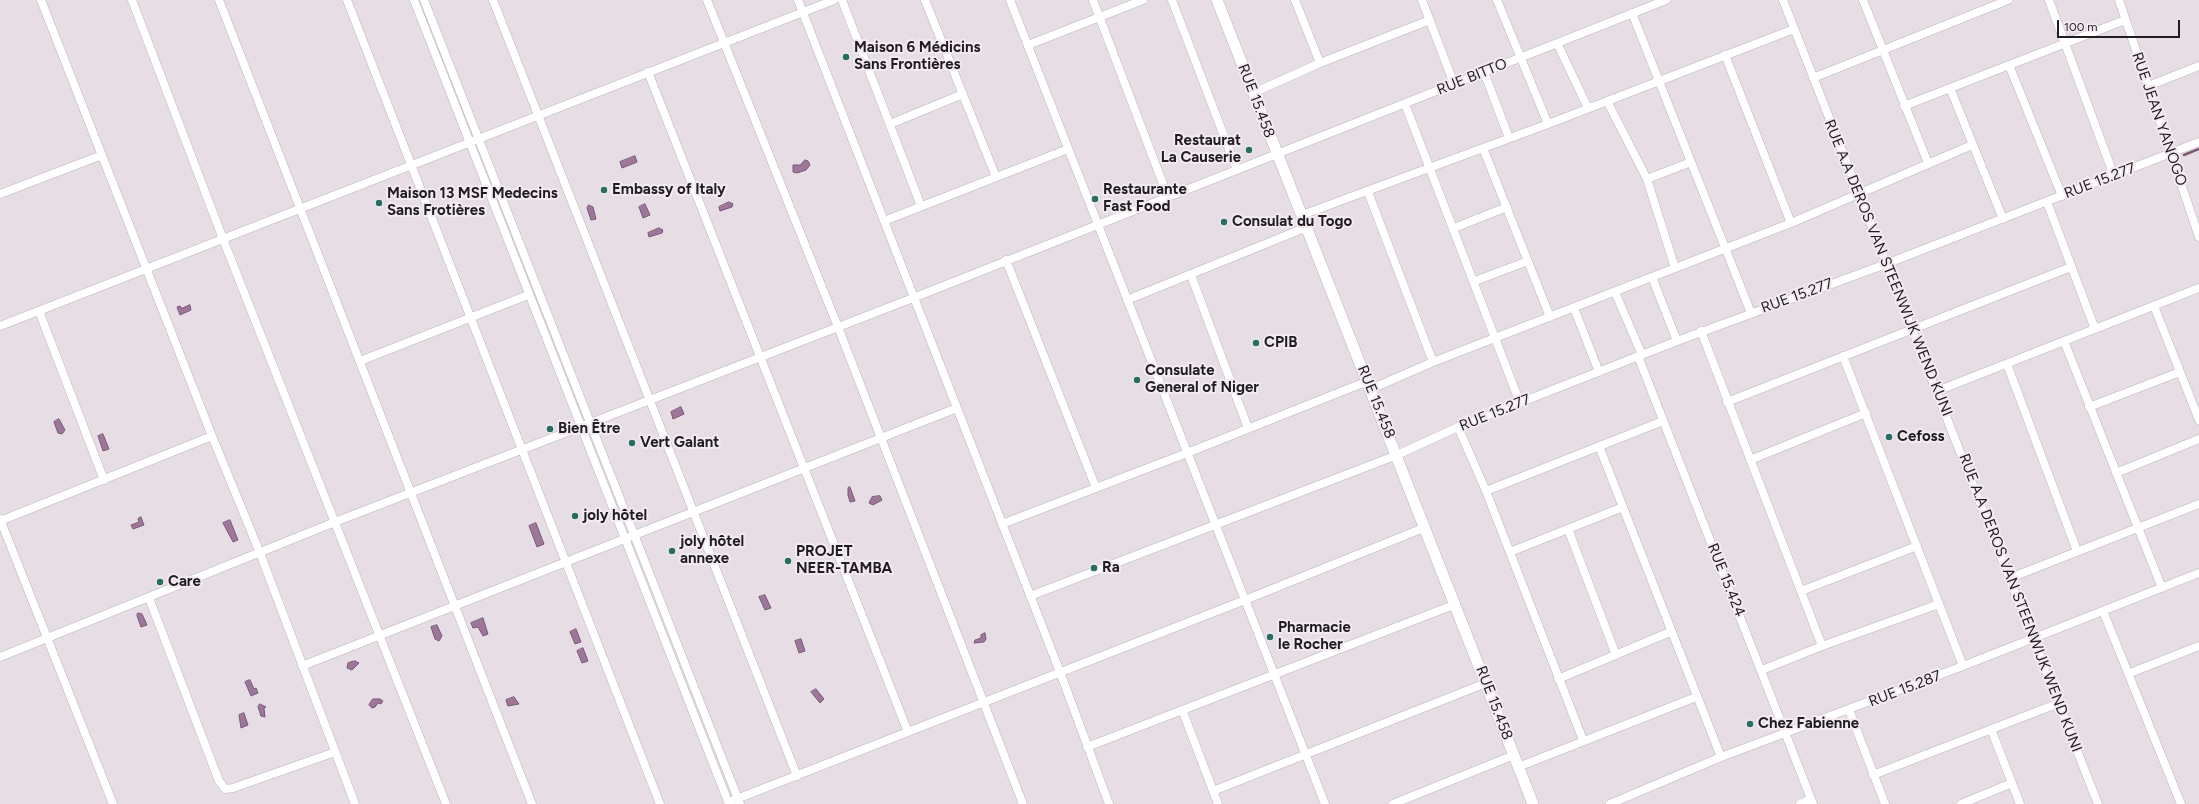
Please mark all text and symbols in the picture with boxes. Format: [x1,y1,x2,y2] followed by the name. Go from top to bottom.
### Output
[2059,12,2182,38] scale bar
[2064,20,2098,34] text: 100 m
[854,39,981,74] place label: Maison 6 Médicins Sans Frontières
[2128,50,2190,188] street label: RUE JEAN YANOGO
[841,52,851,62] marker: Maison 6 Médicins Sans Frontières
[1434,55,1510,99] street label: RUE BITTO
[1234,62,1278,140] street label: RUE 15.458
[1820,117,1956,419] street label: RUE A.A DEROS VAN STEENWIJK WEND KUNI
[1161,132,1241,167] place label: Restaurat La Causerie
[1244,145,1254,155] marker: Restaurat La Causerie
[2062,159,2138,203] street label: RUE 15.277
[612,181,726,199] place label: Embassy of Italy
[1103,181,1187,216] place label: Restaurante Fast Food
[387,185,558,220] place label: Maison 13 MSF Medecins Sans Frotières
[599,185,609,195] marker: Embassy of Italy
[1090,194,1100,204] marker: Restaurante Fast Food
[374,198,384,208] marker: Maison 13 MSF Medecins Sans Frotières
[1232,213,1352,231] place label: Consulat du Togo
[1219,217,1229,227] marker: Consulat du Togo
[1759,275,1835,317] street label: RUE 15.277
[1264,334,1297,352] place label: CPIB
[1251,338,1261,348] marker: CPIB
[1145,362,1259,397] place label: Consulate General of Niger
[1353,363,1399,441] street label: RUE 15.458
[1132,375,1142,385] marker: Consulate General of Niger
[1457,391,1533,435] street label: RUE 15.277
[558,420,620,438] place label: Bien Être
[545,424,555,434] marker: Bien Être
[1897,428,1945,446] place label: Cefoss
[1884,432,1894,442] marker: Cefoss
[640,434,719,452] place label: Vert Galant
[627,438,637,448] marker: Vert Galant
[1955,451,2085,755] street label: RUE A.A DEROS VAN STEENWIJK WEND KUNI
[583,507,647,525] place label: joly hôtel
[570,511,580,521] marker: joly hôtel
[680,533,744,568] place label: joly hôtel annexe
[1703,541,1749,619] street label: RUE 15.424
[796,543,892,578] place label: PROJET NEER-TAMBA
[667,546,677,556] marker: joly hôtel annexe
[783,556,793,566] marker: PROJET NEER-TAMBA
[1102,559,1120,577] place label: Ra
[1089,563,1099,573] marker: Ra
[168,573,201,591] place label: Care
[155,577,165,587] marker: Care
[1278,619,1351,654] place label: Pharmacie le Rocher
[1265,632,1275,642] marker: Pharmacie le Rocher
[1472,664,1516,742] street label: RUE 15.458
[1866,667,1944,711] street label: RUE 15.287
[1758,715,1859,733] place label: Chez Fabienne
[1745,719,1755,729] marker: Chez Fabienne

